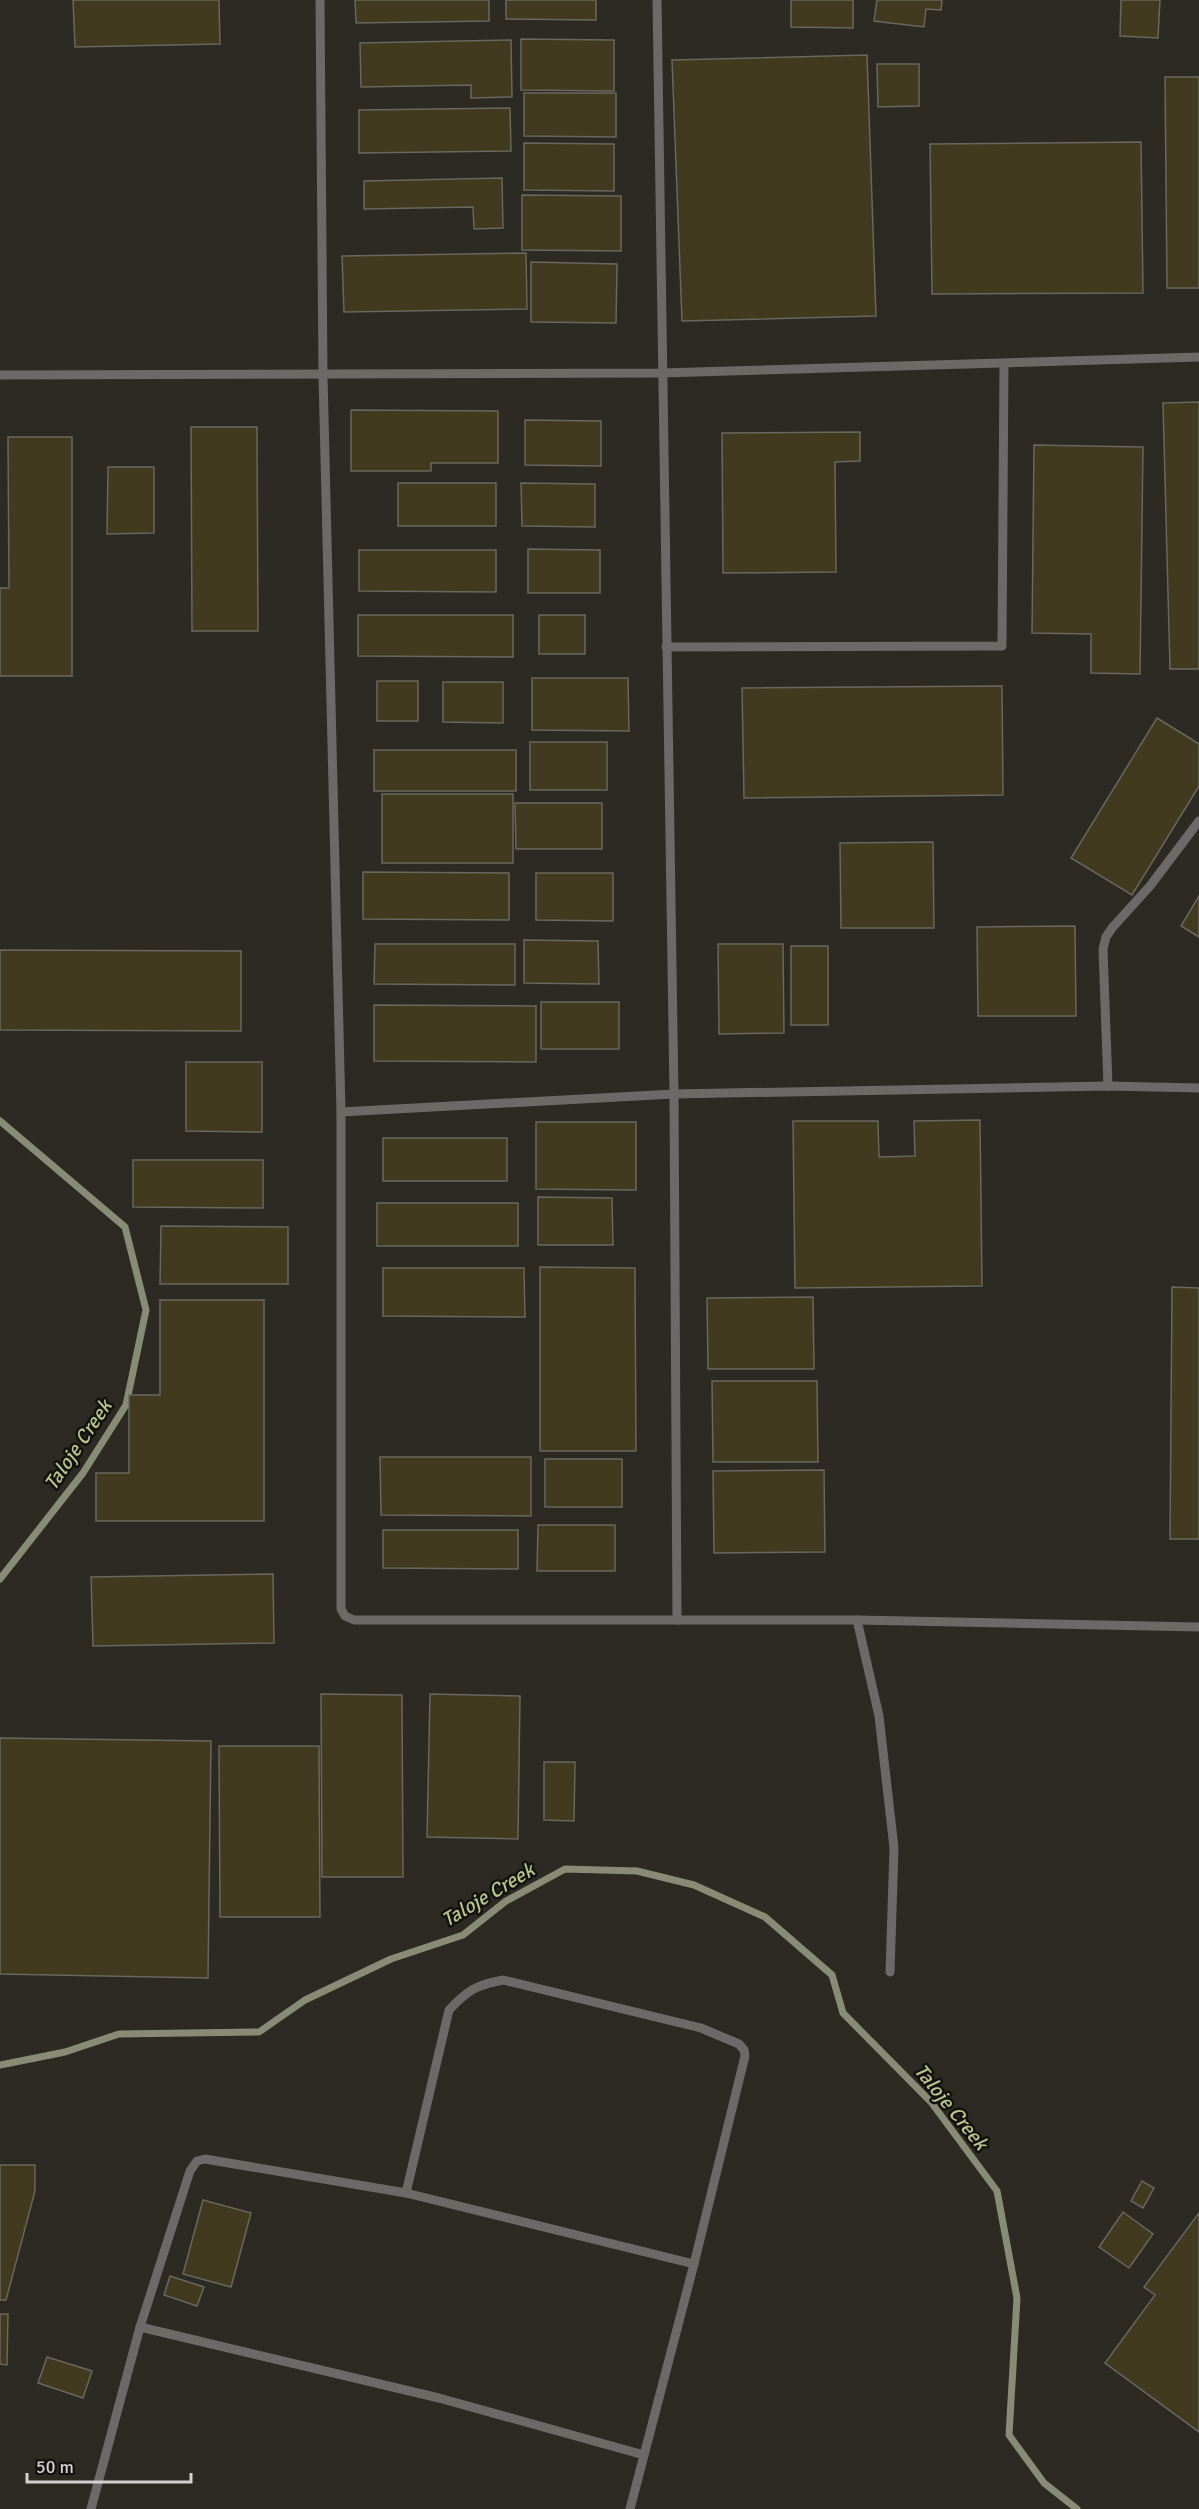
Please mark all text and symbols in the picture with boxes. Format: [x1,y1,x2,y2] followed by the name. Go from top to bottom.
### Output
[39,1393,118,1495] water label: Taloje Creek
[437,1857,541,1932] water label: Taloje Creek
[909,2059,995,2157] water label: Taloje Creek
[27,2446,190,2484] scale bar
[36,2456,74,2478] text: 50 m

